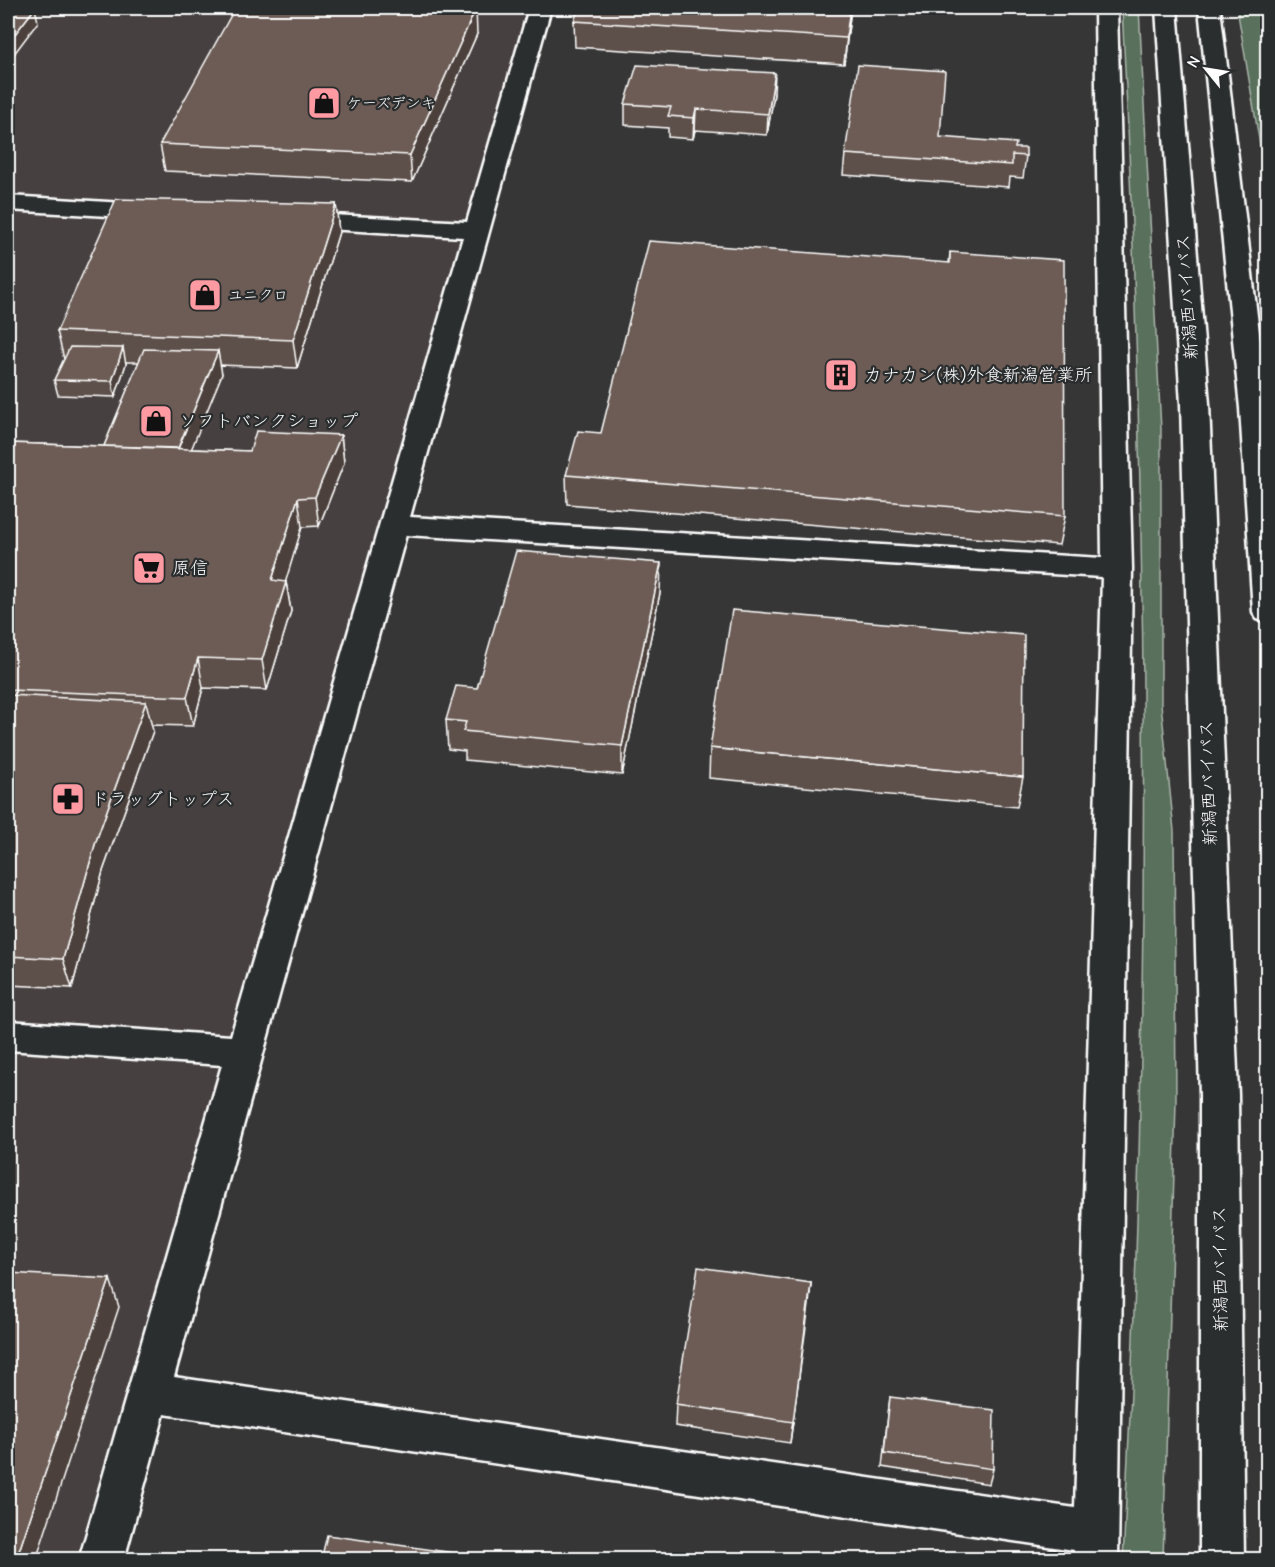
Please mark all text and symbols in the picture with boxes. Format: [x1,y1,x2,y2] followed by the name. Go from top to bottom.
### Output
[1176,39,1236,99] north arrow
[1183,53,1204,71] text: N
[306,85,342,121] shop icon: ケーズデンキ
[347,94,436,112] place label: ケーズデンキ
[1173,234,1202,360] street label: 新潟西バイパス
[187,277,223,313] shop icon: ユニクロ
[228,286,288,304] place label: ユニクロ
[823,357,859,393] building icon: カナカン(株)外食新潟営業所
[864,365,1092,386] place label: カナカン(株)外食新潟営業所
[138,403,174,439] shop icon: ソフトバンクショップ
[179,411,358,432] place label: ソフトバンクショップ
[131,550,167,586] supermarket icon: 原信
[172,558,208,579] place label: 原信
[1196,720,1221,846] street label: 新潟西バイパス
[50,781,86,817] pharmacy icon: ドラッグトップス
[91,789,234,810] place label: ドラッグトップス
[1209,1206,1232,1332] street label: 新潟西バイパス

